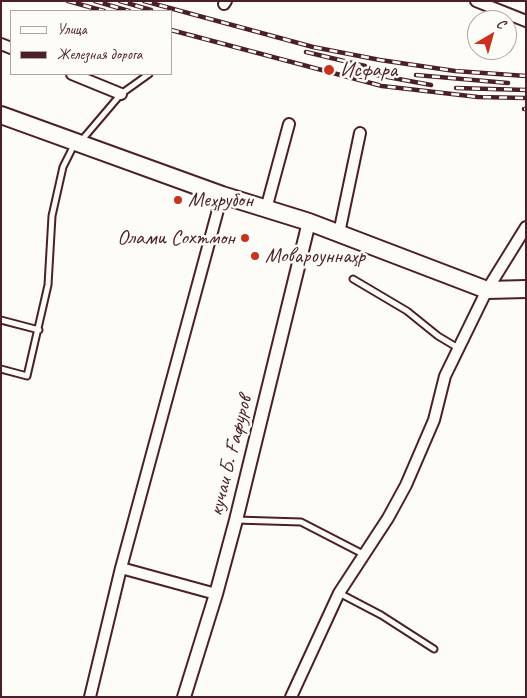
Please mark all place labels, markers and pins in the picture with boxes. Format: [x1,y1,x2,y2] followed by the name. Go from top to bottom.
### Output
[340,57,397,83] place label: Исфара
[322,63,336,77] marker: Исфара
[188,187,253,213] place label: Меҳрубон
[172,194,184,206] marker: Меҳрубон
[117,225,235,251] place label: Олами Сохтмон
[239,232,251,244] marker: Олами Сохтмон
[265,243,365,269] place label: Мовароуннаҳр
[249,250,261,262] marker: Мовароуннаҳр

